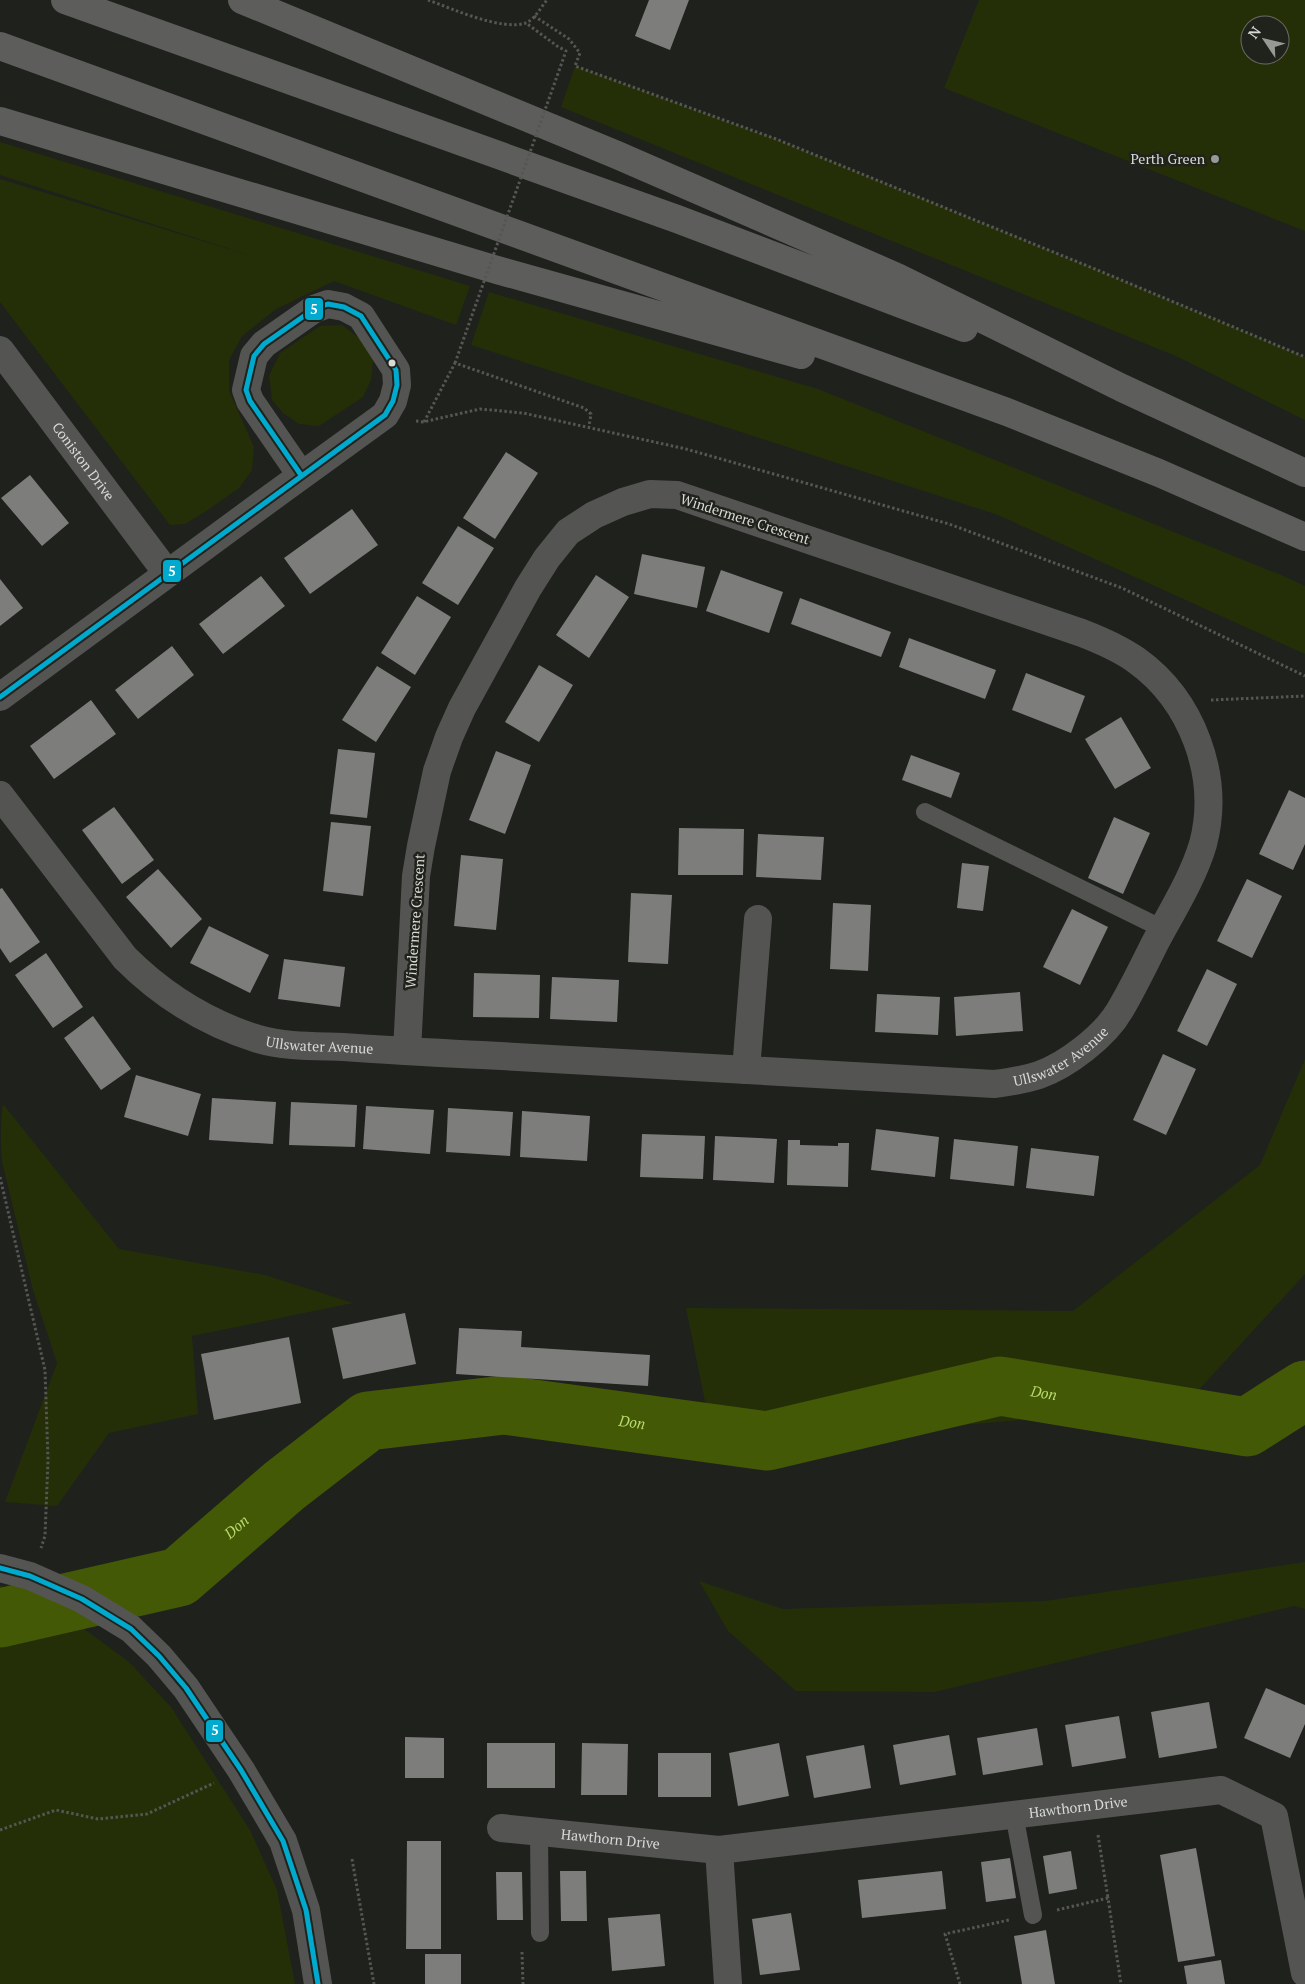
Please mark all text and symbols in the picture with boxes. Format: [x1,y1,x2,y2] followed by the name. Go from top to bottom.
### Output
[1240,15,1290,65] north arrow
[1243,22,1265,42] text: N
[1130,149,1206,168] place label: Perth Green
[1209,153,1221,165] marker: Perth Green
[304,297,324,321] line badge: 5
[310,299,318,318] text: 5
[387,358,397,368] unlabelled marker
[48,418,119,504] street label: Coniston Drive
[678,489,813,549] street label: Windermere Crescent
[162,559,182,583] line badge: 5
[168,561,176,580] text: 5
[400,852,429,989] street label: Windermere Crescent
[1012,1022,1112,1090] street label: Ullswater Avenue
[264,1031,374,1058] street label: Ullswater Avenue
[1028,1380,1059,1404] water label: Don
[617,1410,647,1433] water label: Don
[219,1510,253,1543] water label: Don
[205,1719,224,1743] line badge: 5
[211,1720,219,1739] text: 5
[1028,1791,1128,1822] street label: Hawthorn Drive
[560,1824,661,1853] street label: Hawthorn Drive

